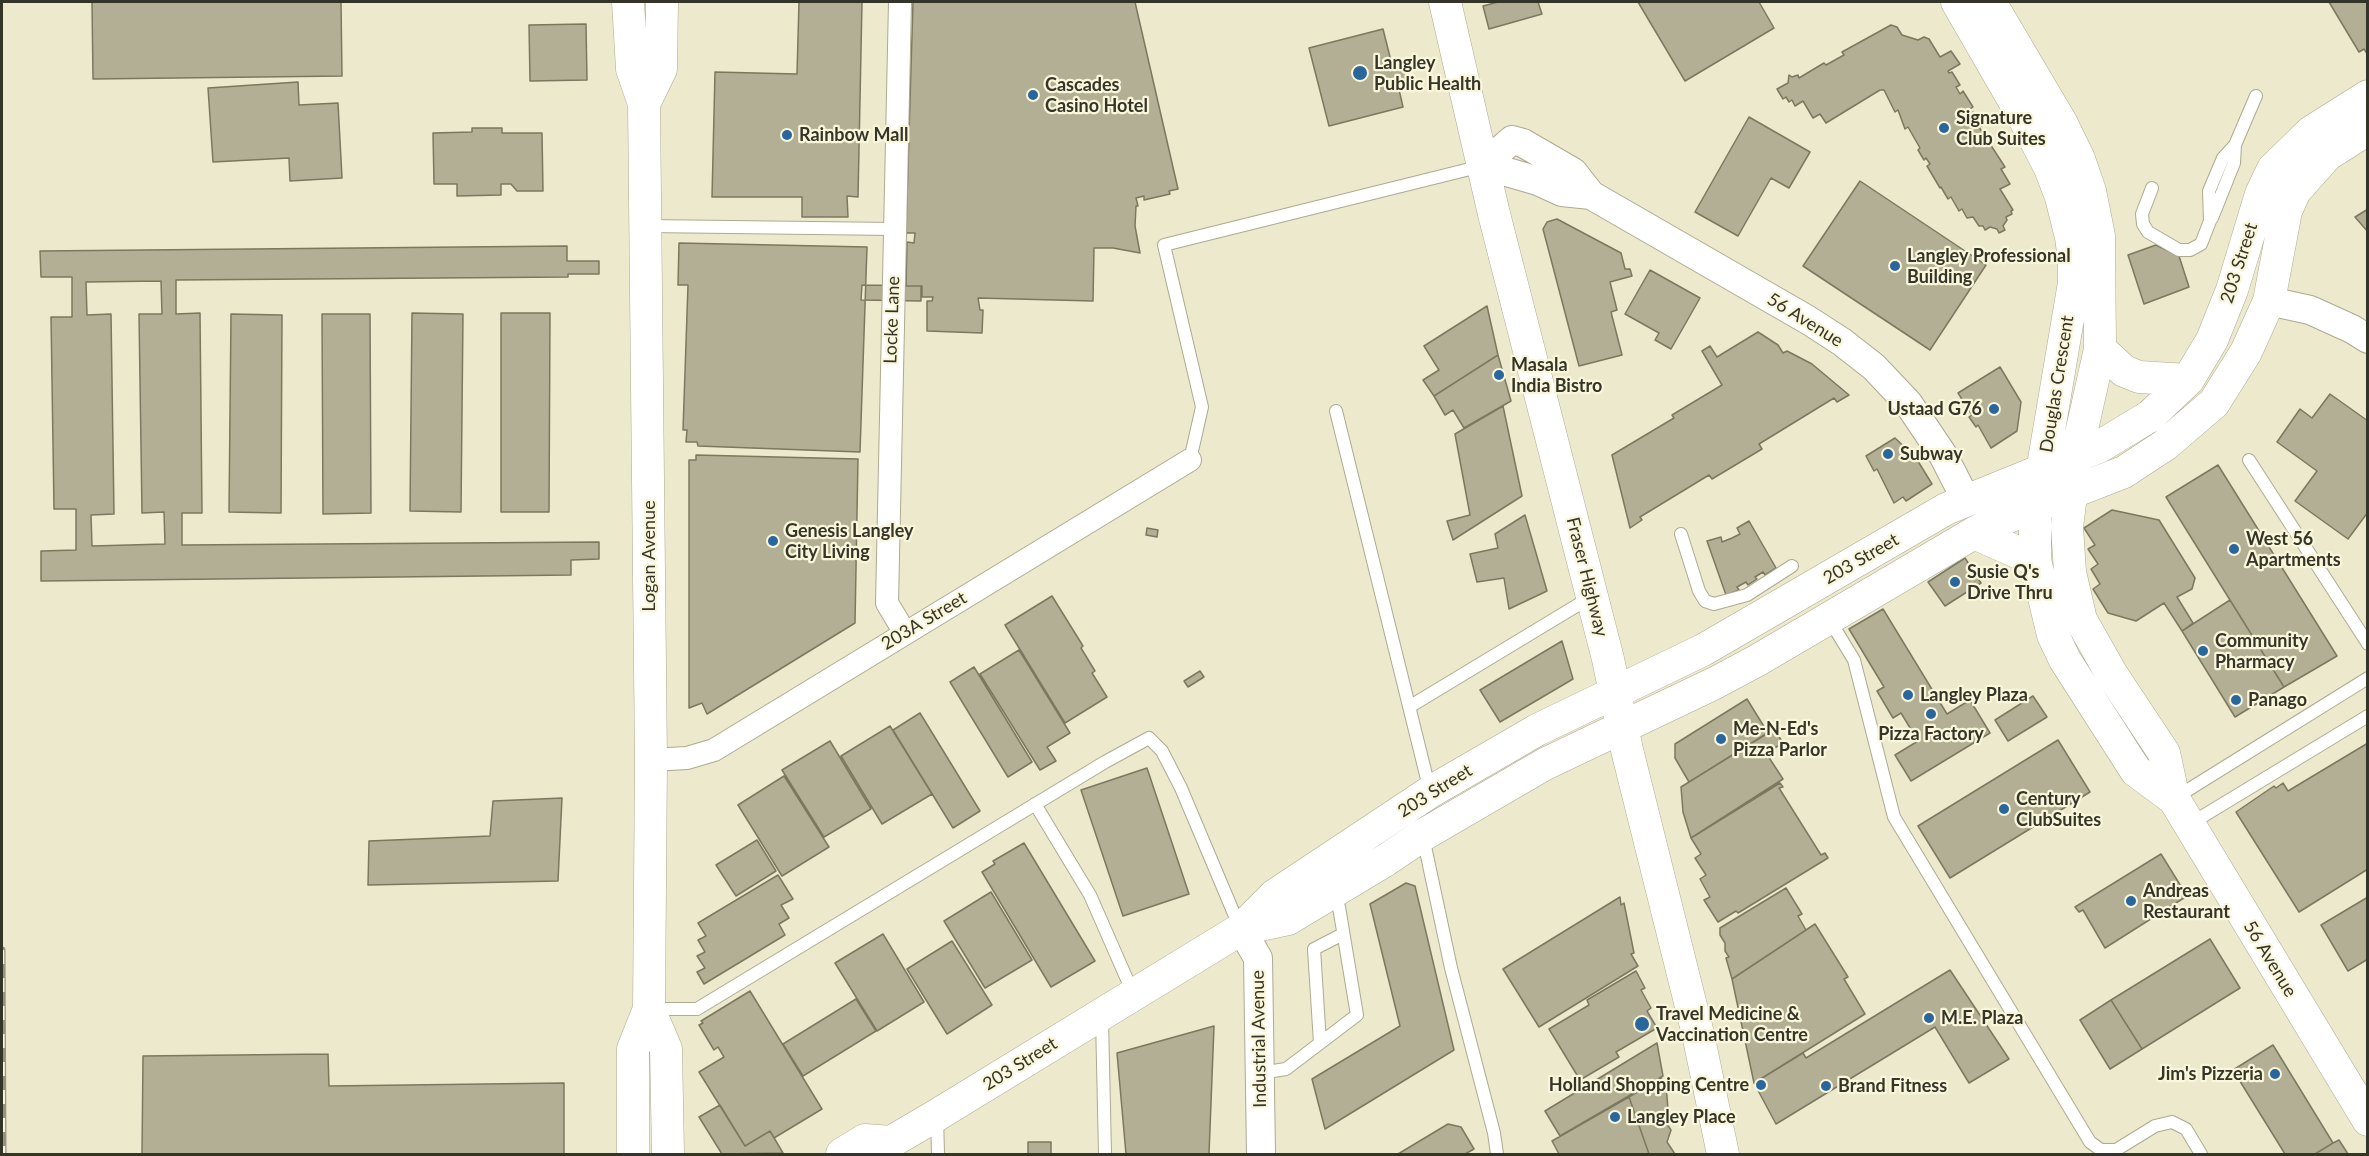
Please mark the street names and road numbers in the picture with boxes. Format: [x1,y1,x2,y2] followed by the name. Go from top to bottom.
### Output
[2216,220,2262,306] street label: 203 Street
[880,276,904,364] street label: Locke Lane
[1763,288,1847,352] street label: 56 Avenue
[2035,314,2079,454] street label: Douglas Crescent
[638,500,660,612] street label: Logan Avenue
[1562,515,1612,639] street label: Fraser Highway
[1820,529,1902,589] street label: 203 Street
[878,587,970,655] street label: 203A Street
[1394,760,1476,822] street label: 203 Street
[2239,917,2301,1001] street label: 56 Avenue
[1247,970,1271,1108] street label: Industrial Avenue
[979,1033,1061,1095] street label: 203 Street

